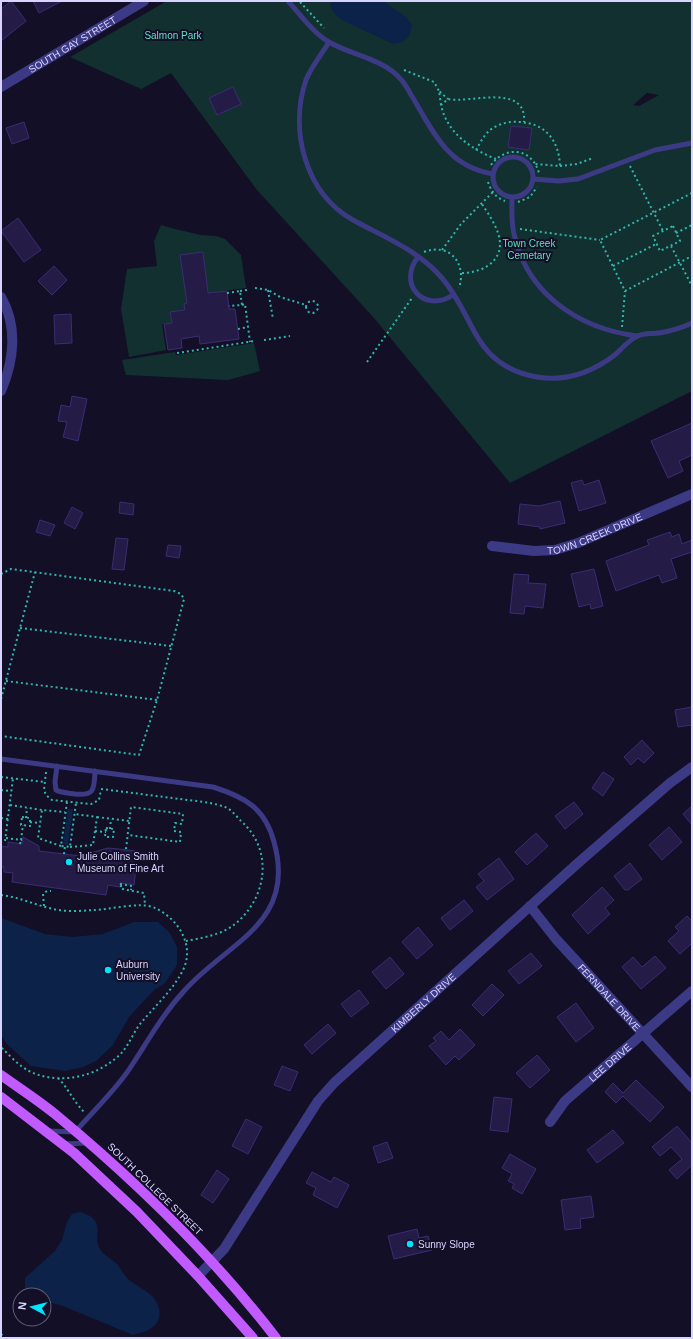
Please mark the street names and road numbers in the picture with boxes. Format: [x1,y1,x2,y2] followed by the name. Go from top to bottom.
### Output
[26,14,118,75] street label: SOUTH GAY STREET
[547,511,644,556] street label: TOWN CREEK DRIVE
[576,961,643,1033] street label: FERNDALE DRIVE
[389,970,458,1034] street label: KIMBERLY DRIVE
[586,1041,633,1084] street label: LEE DRIVE
[105,1141,205,1237] street label: SOUTH COLLEGE STREET

